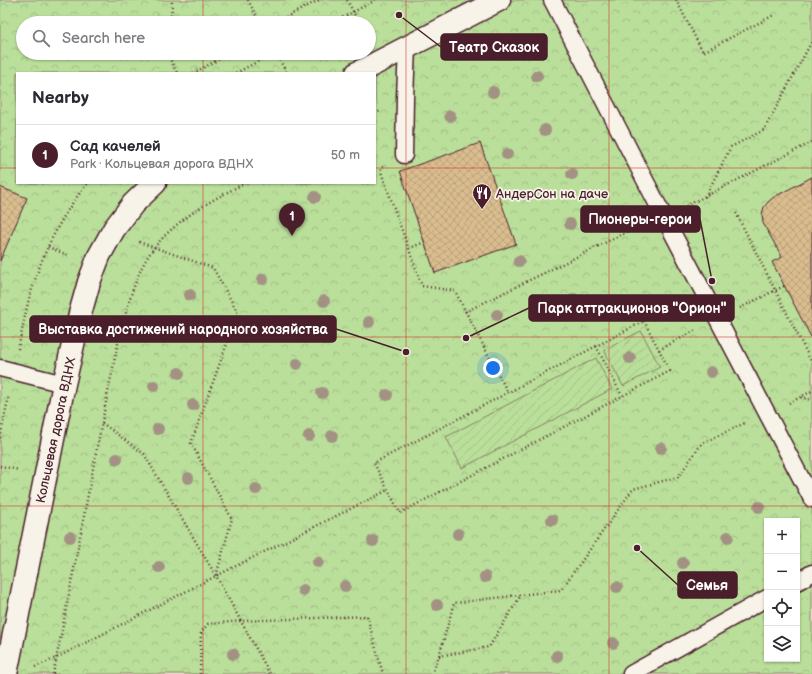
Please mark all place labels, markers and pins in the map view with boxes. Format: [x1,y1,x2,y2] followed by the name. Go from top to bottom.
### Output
[441,34,547,60] callout: Театр Сказок
[471,182,493,210] restaurant icon: АндерСон на даче
[495,186,608,202] place label: АндерСон на даче
[279,203,305,236] pin: 1
[581,206,700,232] callout: Пионеры-герои
[529,295,734,321] callout: Парк аттракционов "Орион"
[30,316,336,342] callout: Выставка достижений народного хозяйства
[678,572,737,598] callout: Семья

